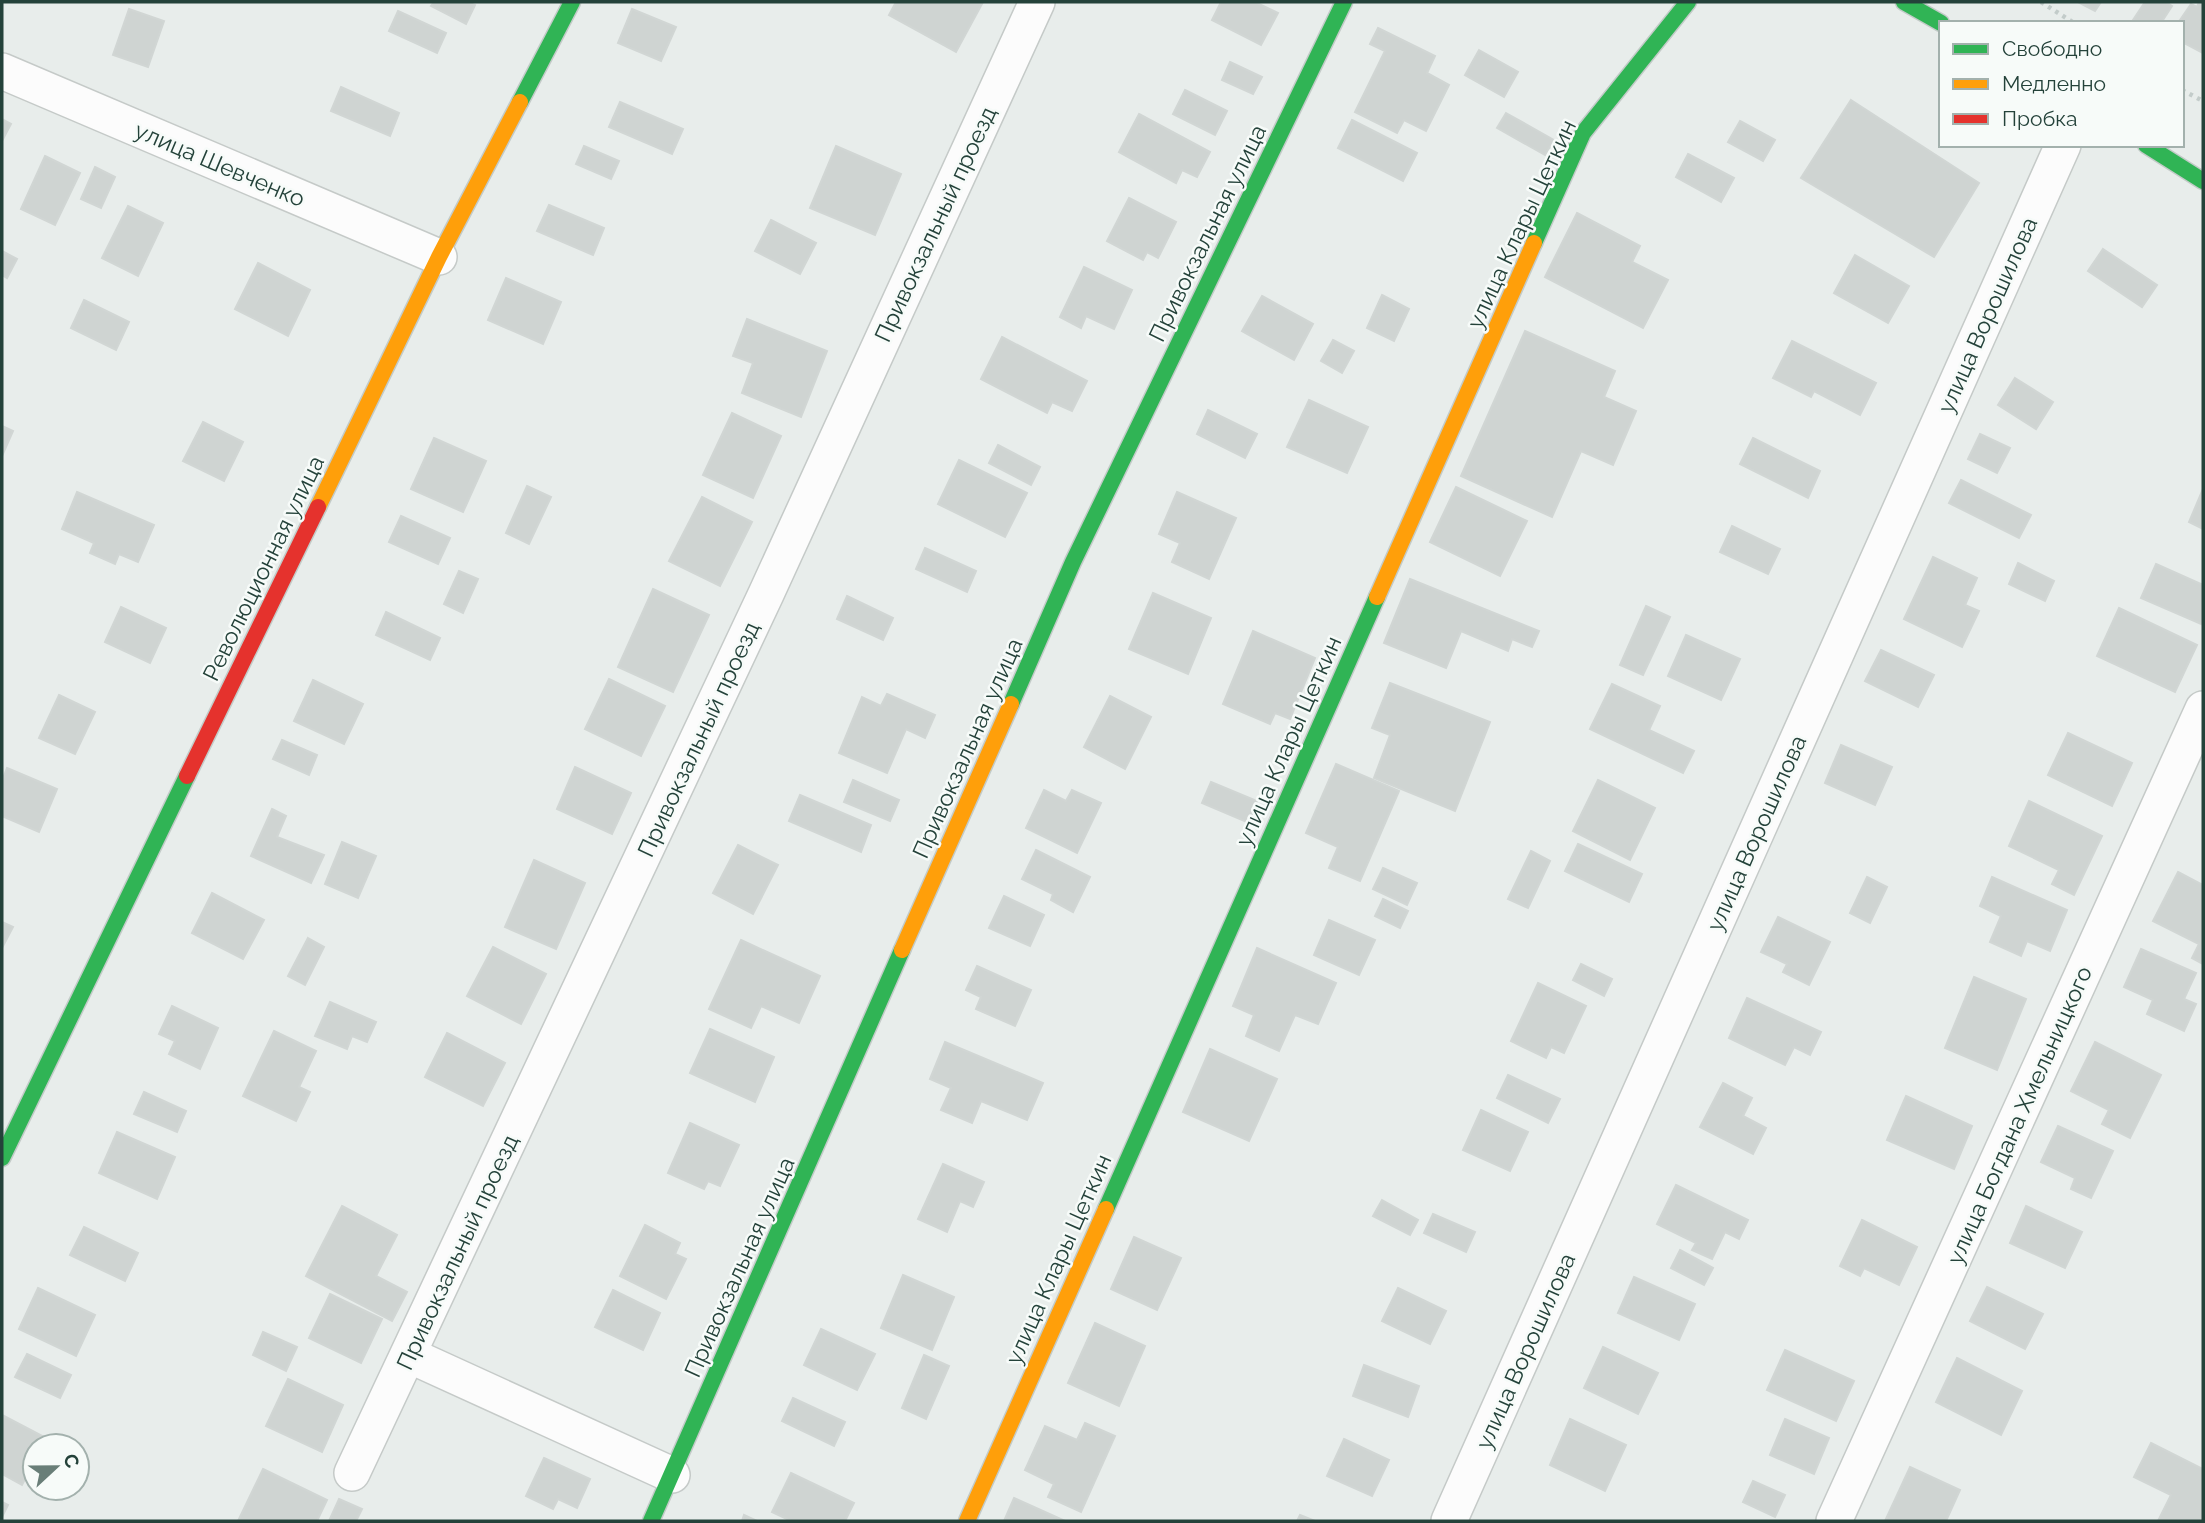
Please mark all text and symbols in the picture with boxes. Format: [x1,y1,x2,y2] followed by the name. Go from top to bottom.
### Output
[1939,21,2184,147] legend
[2002,36,2102,61] text: Свободно
[2002,71,2106,96] text: Медленно
[869,102,1001,346] street label: Привокзальный проезд
[2002,106,2078,131] text: Пробка
[1461,115,1581,333] street label: улица Клары Цеткин
[131,116,309,212] street label: улица Шевченко
[1143,120,1271,346] street label: Привокзальная улица
[1932,213,2042,417] street label: улица Ворошилова
[197,451,329,685] street label: Революционная улица
[632,617,764,861] street label: Привокзальный проезд
[1229,632,1347,850] street label: улица Клары Цеткин
[906,634,1028,862] street label: Привокзальная улица
[1701,731,1811,935] street label: улица Ворошилова
[1941,962,2097,1268] street label: улица Богдана Хмельницкого
[391,1130,523,1374] street label: Привокзальный проезд
[999,1150,1117,1368] street label: улица Клары Цеткин
[678,1153,800,1381] street label: Привокзальная улица
[1470,1249,1580,1453] street label: улица Ворошилова
[21,1432,91,1502] north arrow
[59,1450,84,1471] text: С

